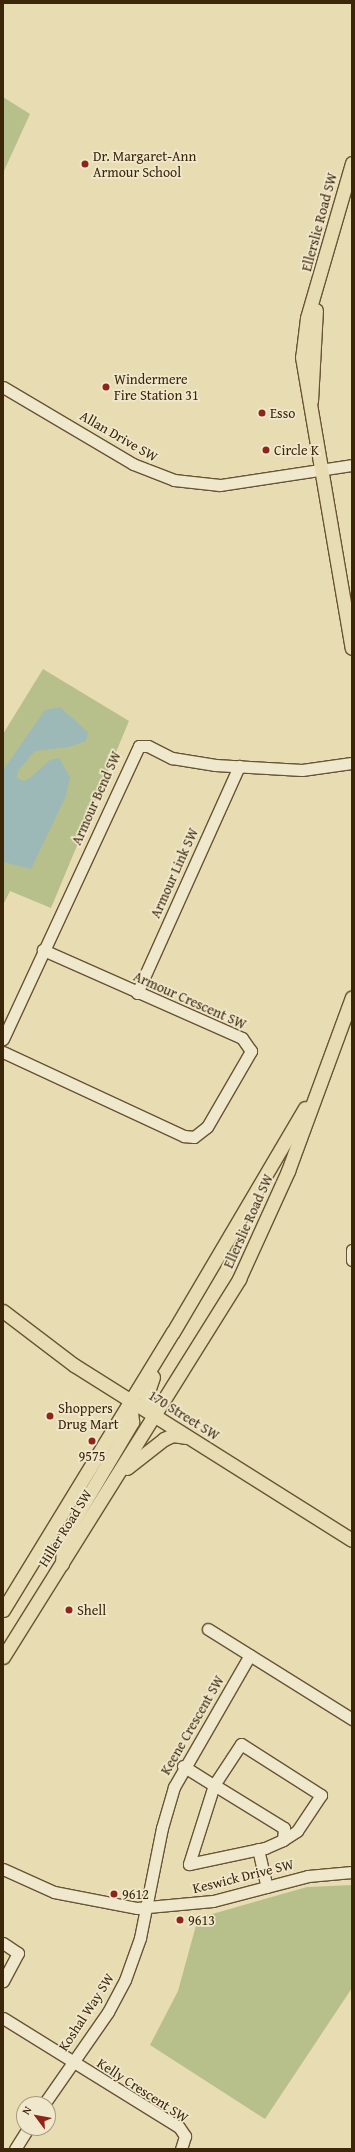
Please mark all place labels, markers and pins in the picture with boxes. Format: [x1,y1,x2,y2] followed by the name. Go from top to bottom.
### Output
[93,148,196,180] place label: Dr. Margaret-Ann Armour School
[80,159,90,169] marker: Dr. Margaret-Ann Armour School
[114,371,199,404] place label: Windermere Fire Station 31
[101,382,111,392] marker: Windermere Fire Station 31
[270,405,295,421] place label: Esso
[257,408,267,418] marker: Esso
[274,442,319,458] place label: Circle K
[261,445,271,455] marker: Circle K
[58,1400,119,1432] place label: Shoppers Drug Mart
[45,1411,55,1421] marker: Shoppers Drug Mart
[87,1436,97,1446] marker: 9575
[79,1448,105,1464] place label: 9575
[77,1602,106,1618] place label: Shell
[64,1605,74,1615] marker: Shell
[122,1886,149,1902] place label: 9612
[109,1889,119,1899] marker: 9612
[188,1912,215,1928] place label: 9613
[175,1915,185,1925] marker: 9613

